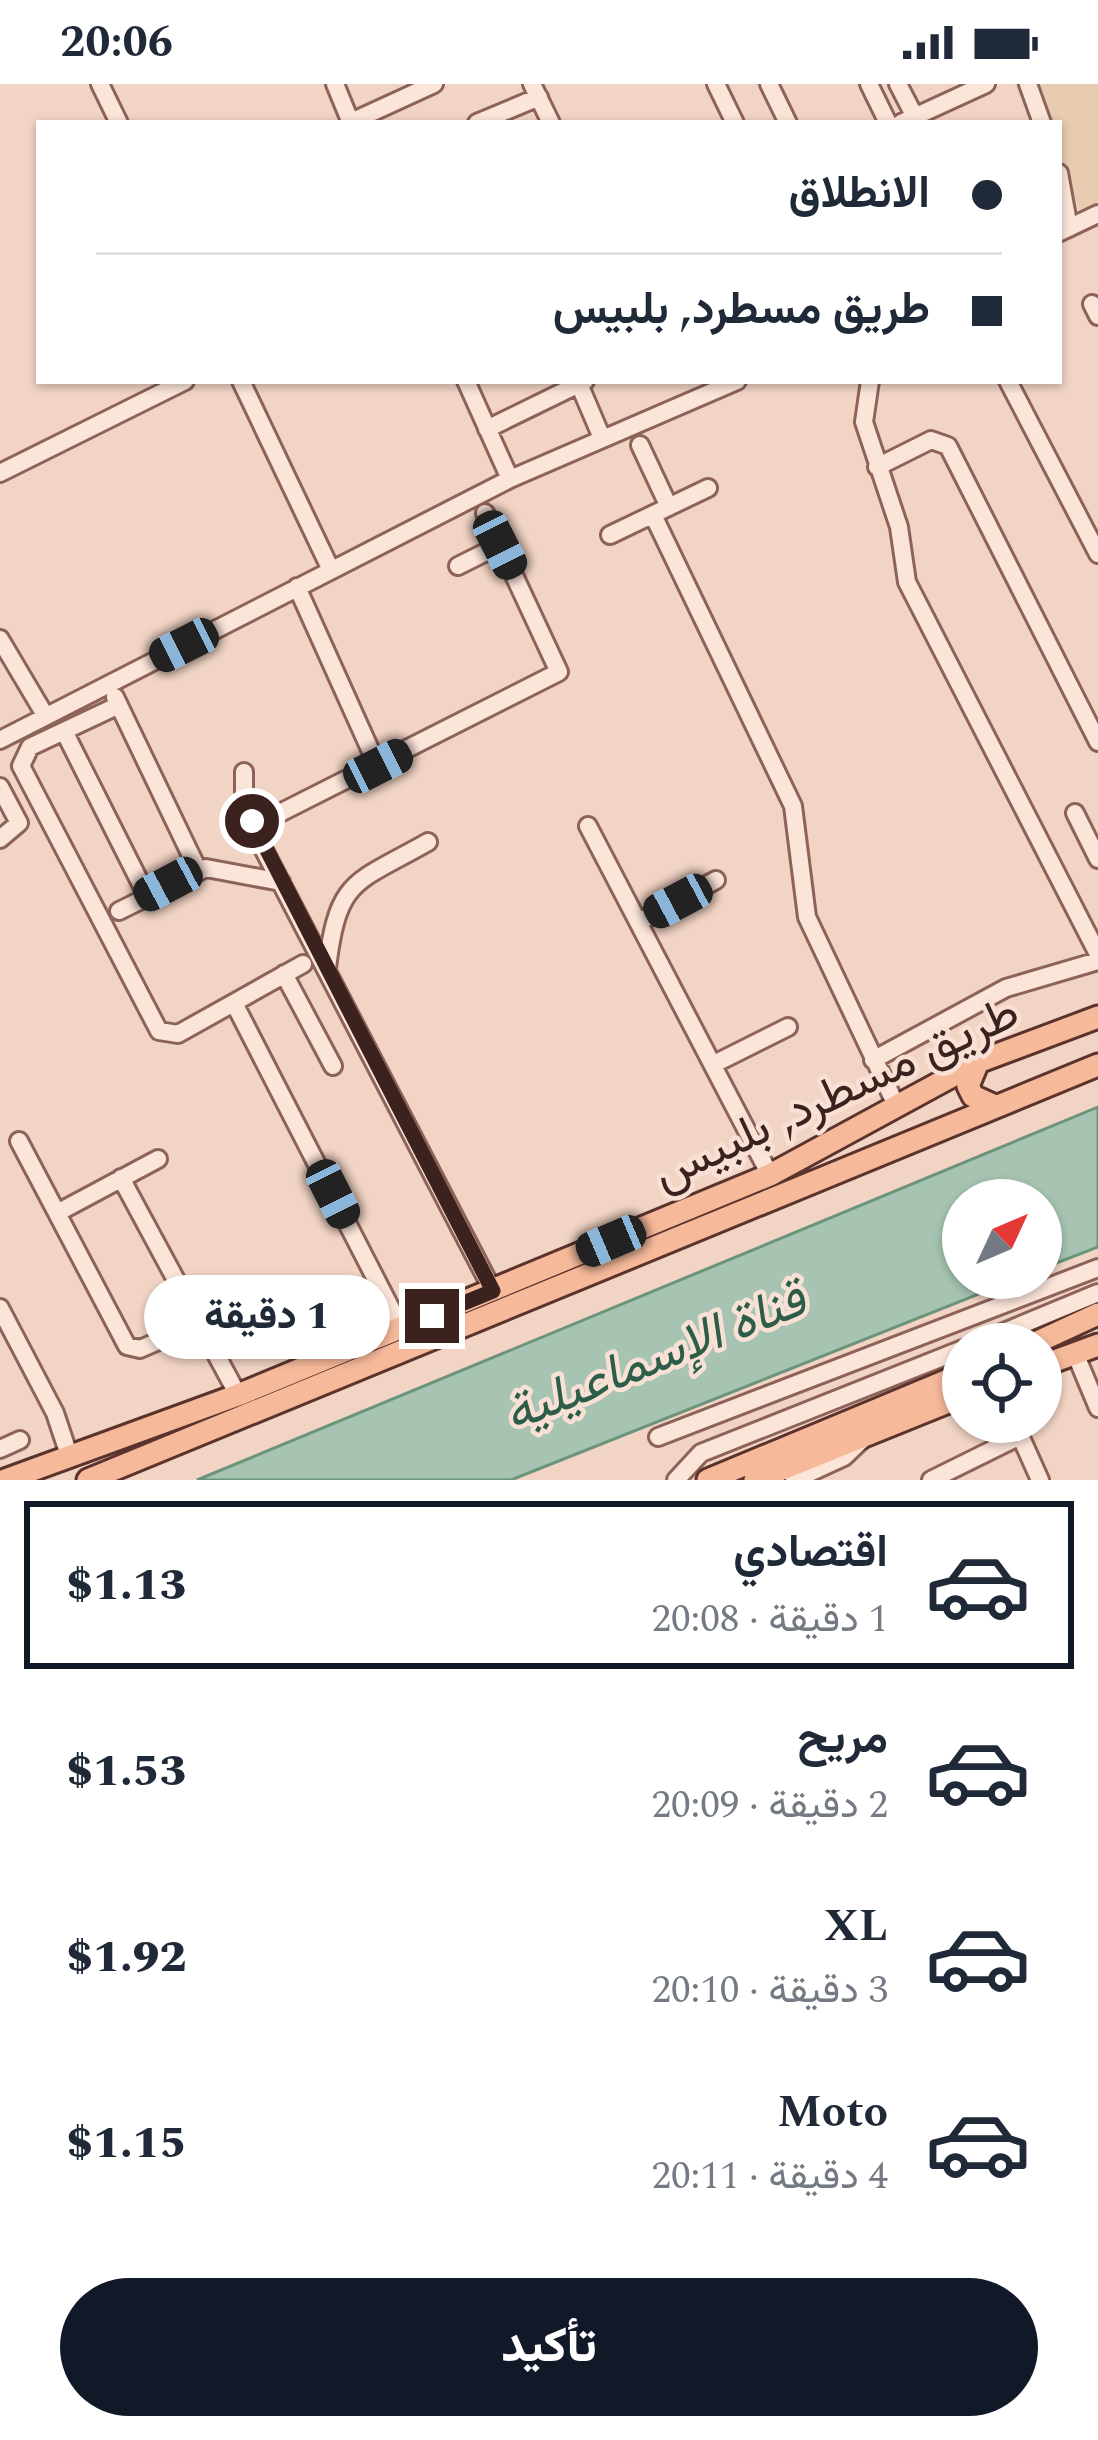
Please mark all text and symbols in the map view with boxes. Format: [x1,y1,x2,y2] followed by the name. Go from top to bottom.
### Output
[60,8,173,77] text: 20:06
[789,159,930,228] text: الانطلاق
[553,275,930,344] text: طريق مسطرد, بلبيس
[468,505,532,585] car
[144,613,224,677] car
[338,734,418,798] car
[225,794,279,848] route start
[128,851,208,917] car
[638,868,718,934] car
[641,976,1031,1210] street label: طريق مسطرد, بلبيس
[301,1154,365,1234] car
[942,1179,1062,1299] north arrow
[942,1179,1062,1443] map controls
[571,1210,651,1272] car
[492,1260,821,1454] water label: قناة الإسماعيلية
[144,1274,390,1358] callout: 1 دقيقة
[204,1287,330,1346] text: 1 دقيقة
[405,1289,459,1343] route end
[942,1323,1062,1443] button: locate
[733,1518,888,1587] text: اقتصادي
[924,1531,1032,1639] icon: car
[66,1551,187,1620] text: $1.13
[651,1590,888,1649] text: 1 دقيقة · 20:08
[797,1704,888,1773] text: مريح
[924,1717,1032,1825] icon: car
[66,1737,187,1806] text: $1.53
[651,1776,888,1835] text: 2 دقيقة · 20:09
[824,1892,888,1961] text: XL
[924,1903,1032,2011] icon: car
[66,1923,187,1992] text: $1.92
[651,1961,888,2020] text: 3 دقيقة · 20:10
[777,2078,888,2147] text: Moto
[924,2089,1032,2197] icon: car
[66,2109,187,2178] text: $1.15
[651,2147,888,2206] text: 4 دقيقة · 20:11
[60,2278,1038,2416] button: تأكيد

